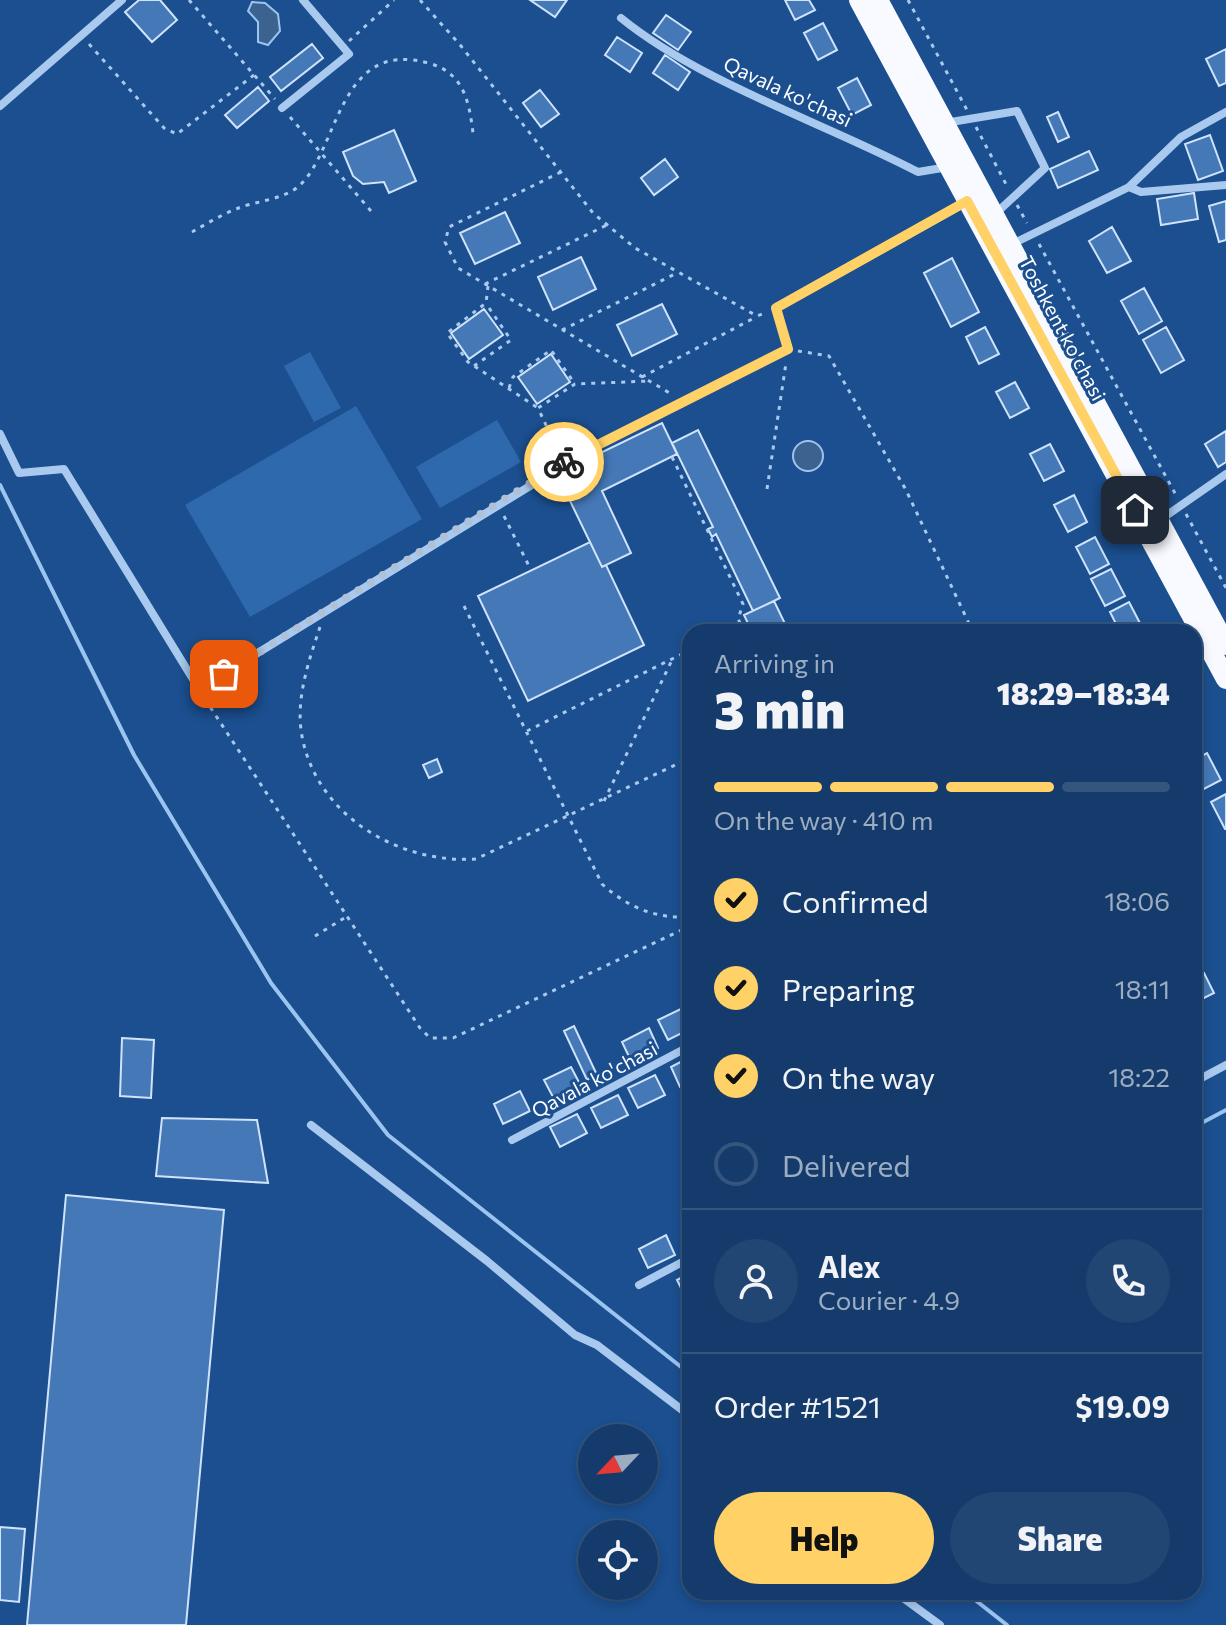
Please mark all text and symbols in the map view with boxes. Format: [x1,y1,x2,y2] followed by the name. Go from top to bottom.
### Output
[720,51,856,131] street label: Qavala ko'chasi
[1015,252,1111,404] street label: Toshkent ko'chasi
[524,422,604,502] courier
[542,440,586,484] icon: bike
[1101,476,1169,544] pin
[1113,488,1157,532] icon: home
[190,640,258,708] pin
[714,647,835,678] text: Arriving in
[202,652,246,696] icon: bag
[997,674,1170,711] text: 18:29–18:34
[714,676,845,740] text: 3 min
[714,804,933,835] text: On the way · 410 m
[714,878,758,922] icon: check
[782,882,929,919] text: Confirmed
[1104,885,1170,916] text: 18:06
[714,966,758,1010] icon: check
[782,970,915,1007] text: Preparing
[1115,973,1170,1004] text: 18:11
[527,1036,661,1122] street label: Qavala ko'chasi
[714,1054,758,1098] icon: check
[782,1058,935,1095] text: On the way
[1108,1061,1170,1092] text: 18:22
[782,1146,911,1183] text: Delivered
[714,1239,798,1323] button: person
[1086,1239,1170,1323] button: phone
[818,1247,881,1284] text: Alex
[818,1284,960,1315] text: Courier · 4.9
[714,1387,881,1424] text: Order #1521
[1075,1387,1170,1424] text: $19.09
[578,1424,658,1504] north arrow
[578,1424,658,1600] map controls
[714,1492,934,1584] button: Help
[950,1492,1170,1584] button: Share
[578,1520,658,1600] button: locate

